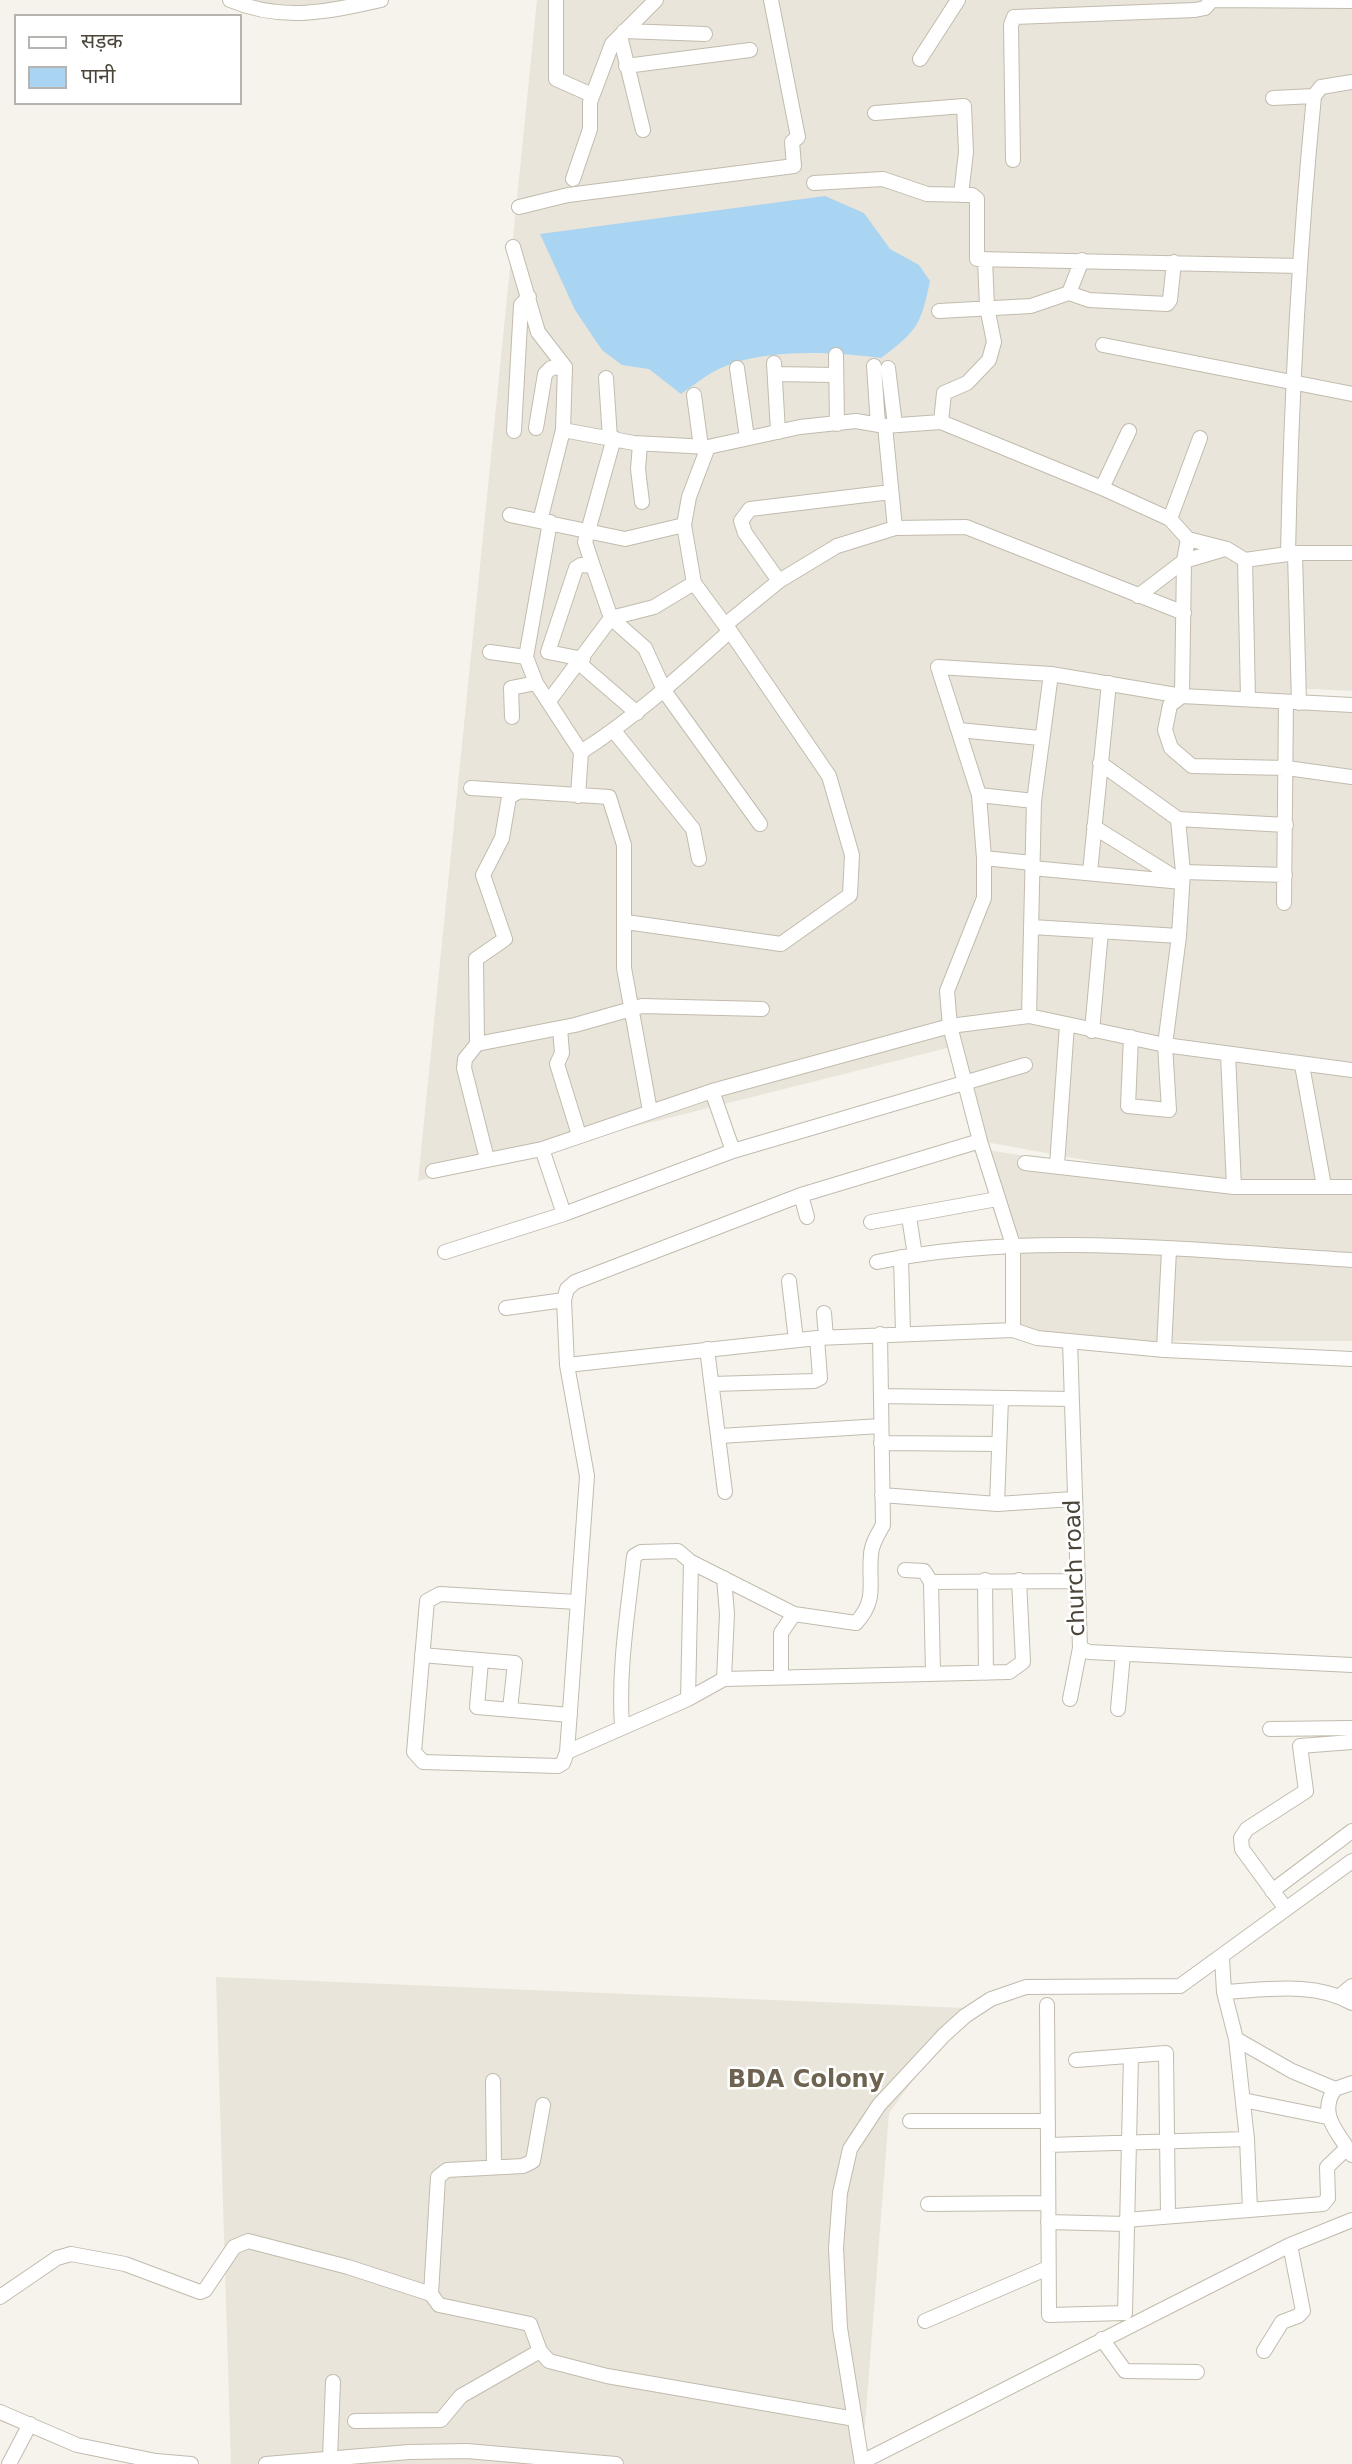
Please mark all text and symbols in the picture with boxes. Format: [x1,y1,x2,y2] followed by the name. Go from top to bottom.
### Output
[14,14,242,105] legend
[81,29,123,53] text: सड़क
[81,64,115,88] text: पानी
[1060,1499,1092,1637] street label: church road
[728,2067,884,2095] district label: BDA Colony

